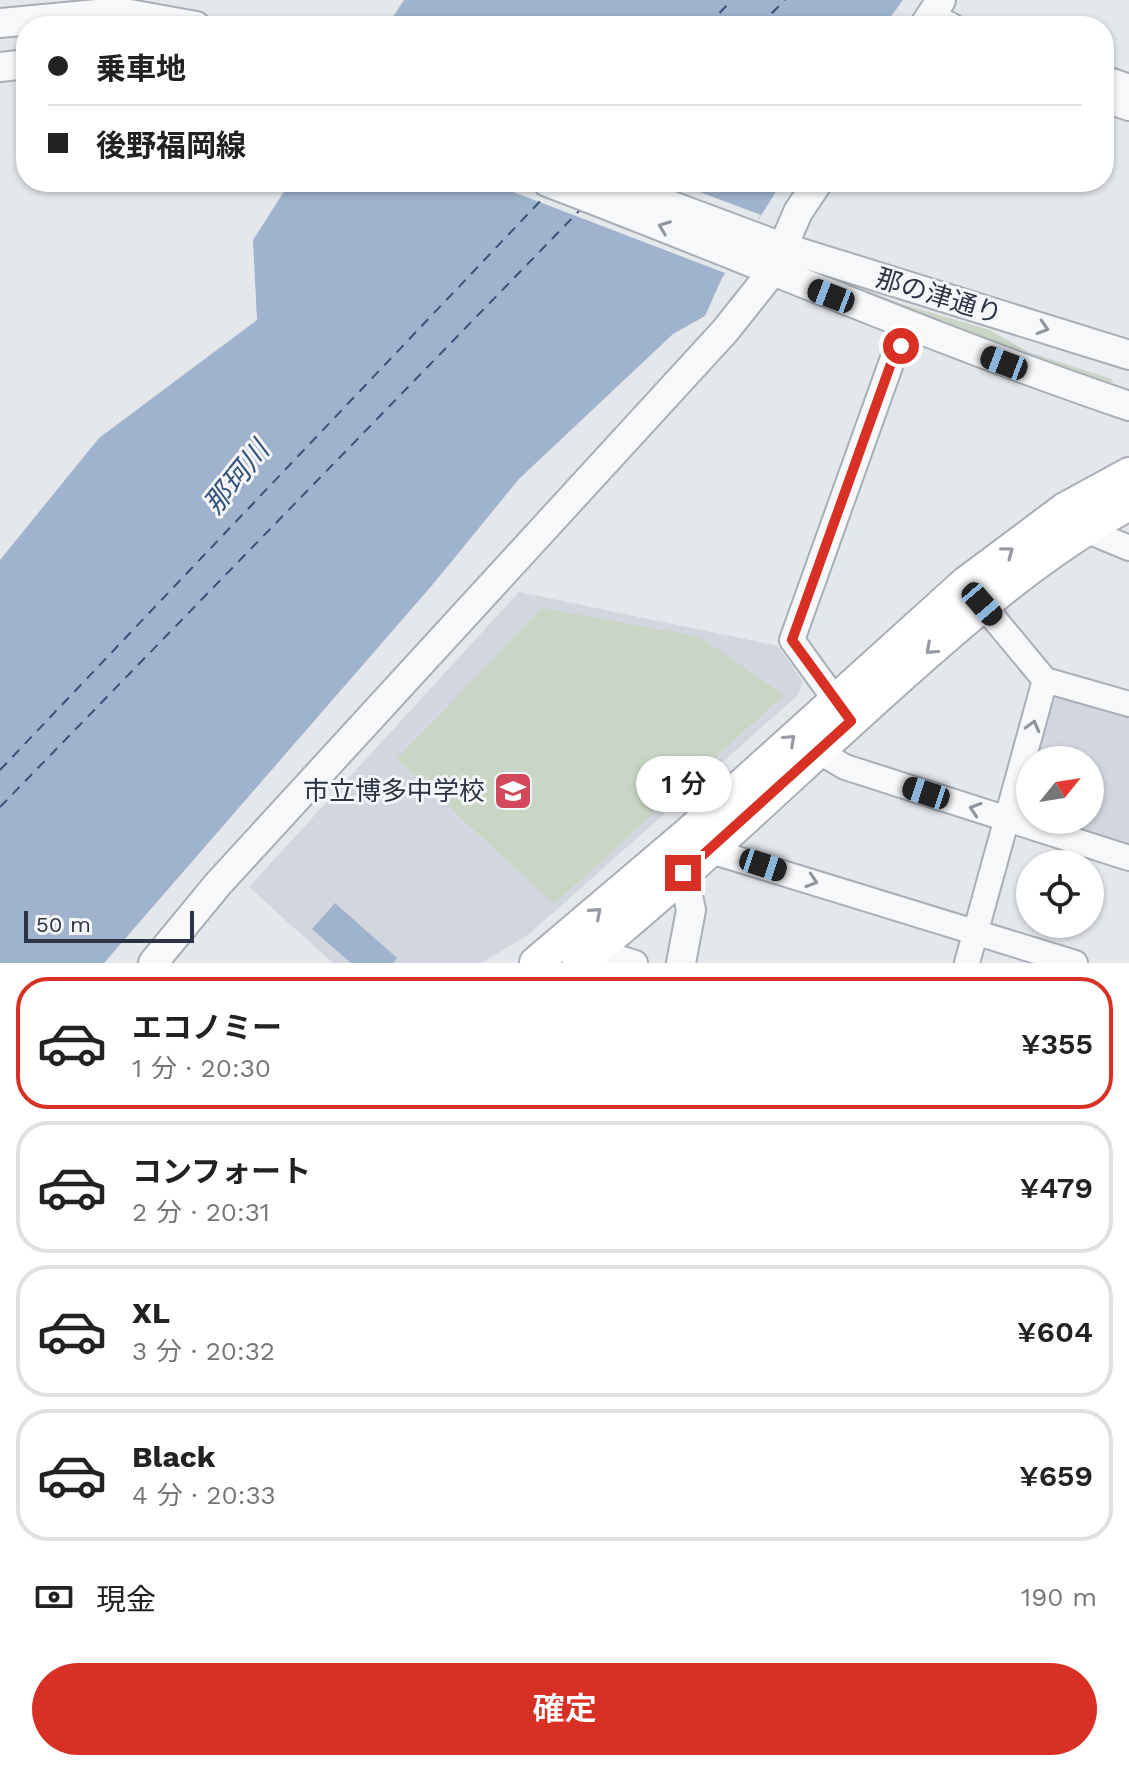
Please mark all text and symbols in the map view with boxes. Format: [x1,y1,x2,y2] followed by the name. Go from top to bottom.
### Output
[96,51,186,86] text: 乗車地
[96,128,246,163] text: 後野福岡線
[658,220,672,237] one-way arrow
[872,263,1006,329] street label: 那の津通り
[804,276,858,316] car
[1036,319,1050,335] one-way arrow
[883,328,919,364] route start
[977,343,1031,383] car
[197,432,278,520] water label: 那珂川
[999,547,1014,561] one-way arrow
[957,578,1007,630] car
[926,639,941,654] one-way arrow
[1023,719,1040,733] one-way arrow
[781,736,796,750] one-way arrow
[1016,746,1104,834] north arrow
[1016,746,1104,938] map controls
[635,757,731,813] callout: 1 分
[662,769,706,799] text: 1 分
[492,770,534,812] school or university icon: 市立博多中学校
[899,774,953,812] car
[303,776,485,806] place label: 市立博多中学校
[968,802,982,818] one-way arrow
[736,846,790,884] car
[1016,850,1104,938] button: locate
[665,855,701,891] route end
[805,872,818,888] one-way arrow
[24,907,194,943] scale bar
[587,908,601,923] one-way arrow
[36,912,91,937] text: 50 m
[36,1007,108,1079] icon: car
[132,1010,282,1045] text: エコノミー
[1021,1026,1093,1061] text: ¥355
[132,1053,271,1083] text: 1 分 · 20:30
[36,1151,108,1223] icon: car
[132,1154,311,1189] text: コンフォート
[1020,1170,1093,1205] text: ¥479
[132,1197,270,1227] text: 2 分 · 20:31
[36,1295,108,1367] icon: car
[132,1295,170,1330] text: XL
[1017,1314,1093,1349] text: ¥604
[132,1336,275,1366] text: 3 分 · 20:32
[36,1439,108,1511] icon: car
[132,1439,216,1474] text: Black
[1019,1458,1093,1493] text: ¥659
[132,1480,276,1510] text: 4 分 · 20:33
[32,1575,76,1619] icon: cash
[96,1582,156,1617] text: 現金
[1021,1582,1097,1612] text: 190 m
[32,1663,1097,1755] button: 確定

